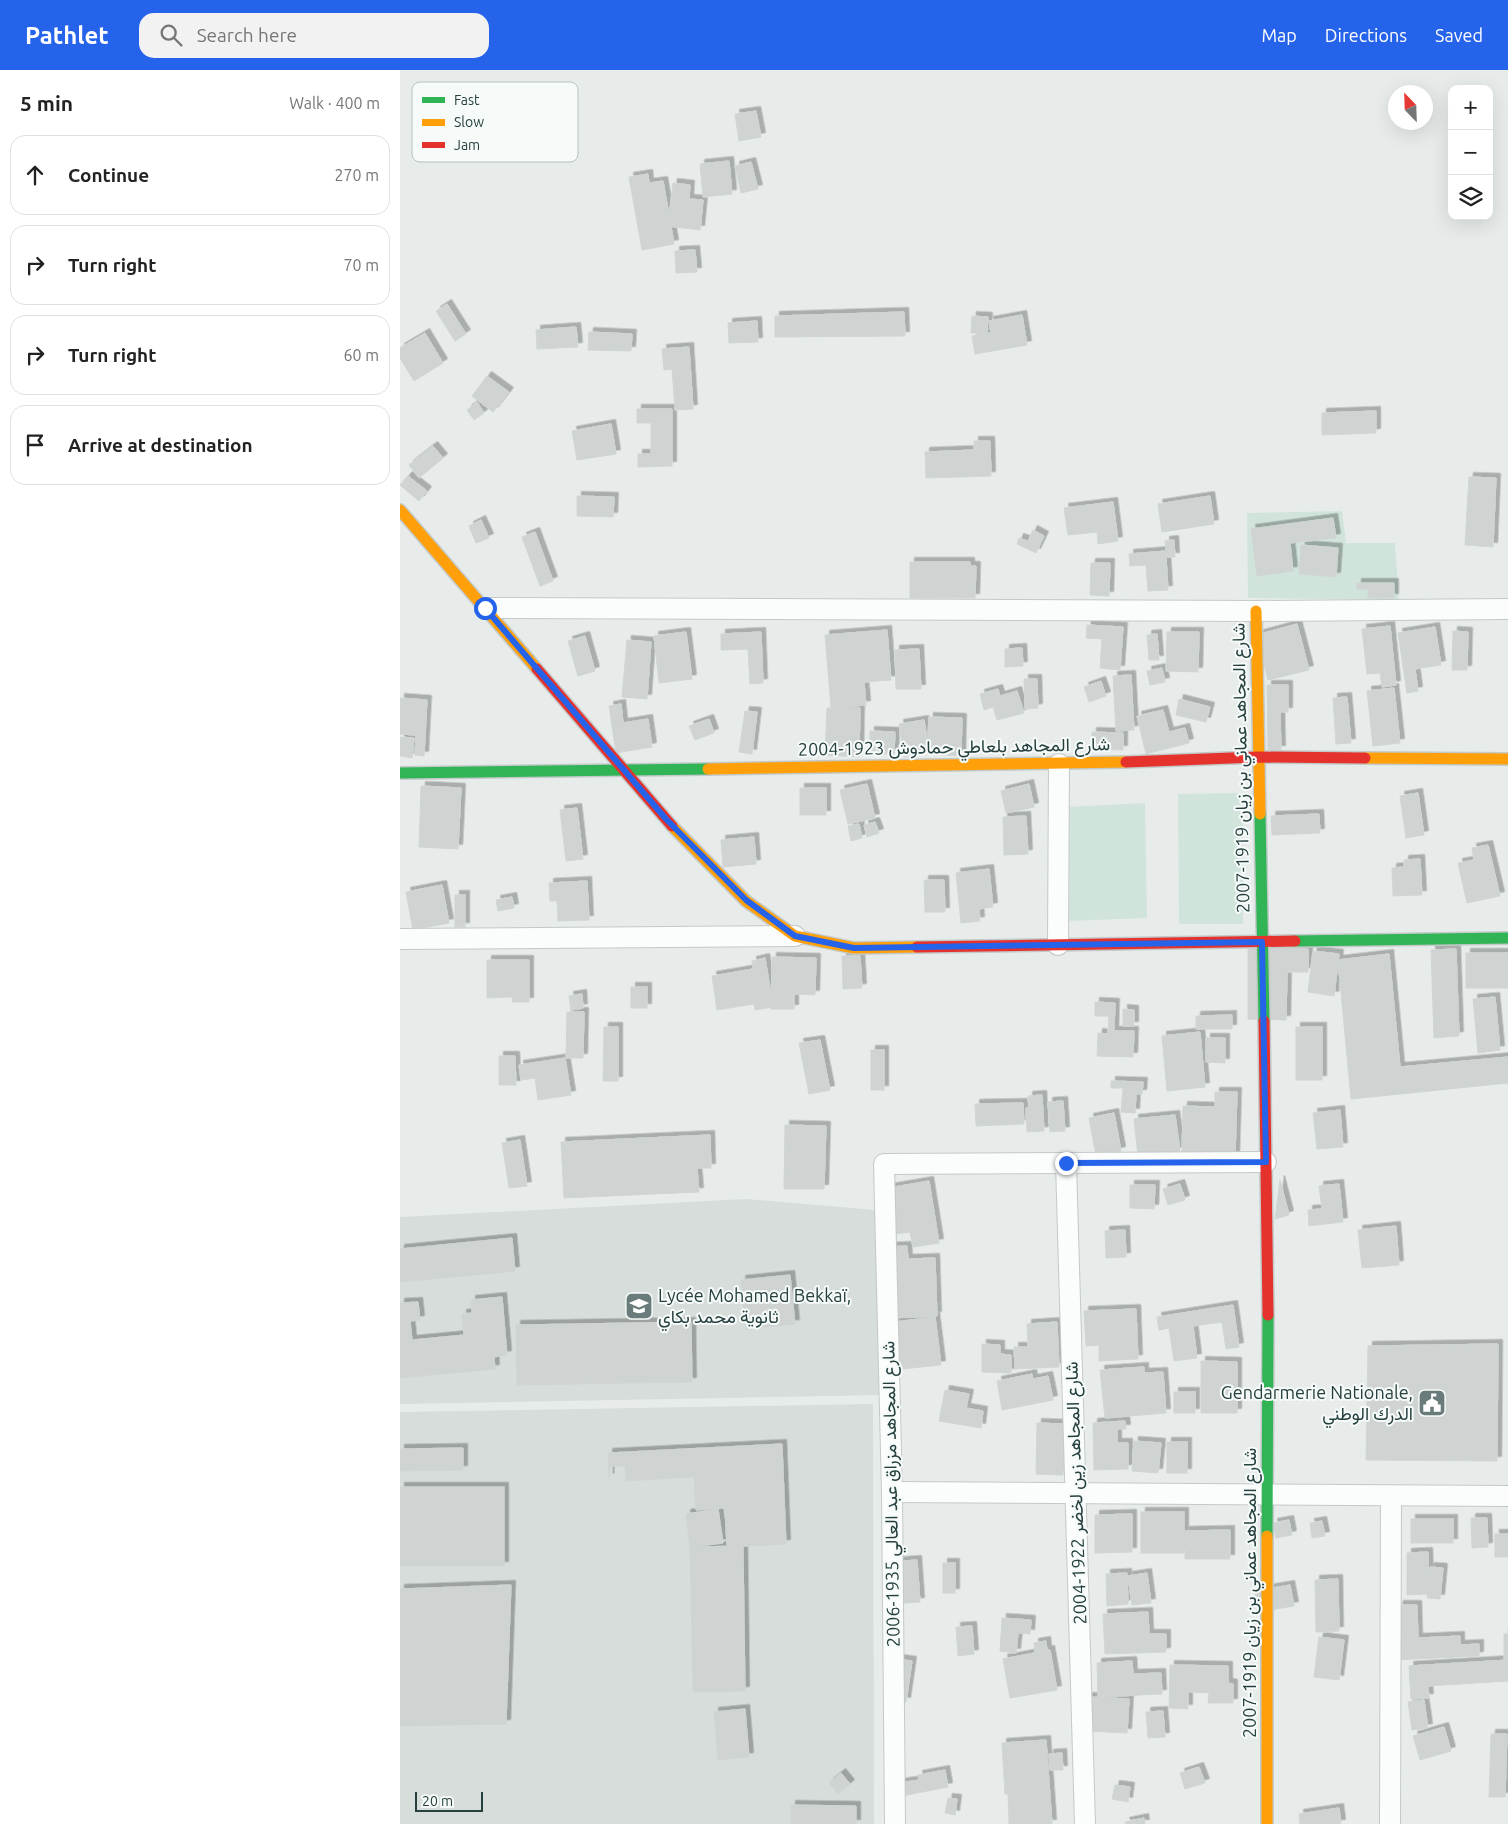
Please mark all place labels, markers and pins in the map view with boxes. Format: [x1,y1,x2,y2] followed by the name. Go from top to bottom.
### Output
[658,1285,851,1332] place label: Lycée Mohamed Bekkaï, ثانوية محمد بكاي
[624,1291,654,1321] school or university icon: Lycée Mohamed Bekkaï, ثانوية محمد بكاي
[1221,1382,1413,1429] place label: Gendarmerie Nationale, الدرك الوطني
[1417,1388,1447,1418] public building icon: Gendarmerie Nationale, الدرك الوطني

